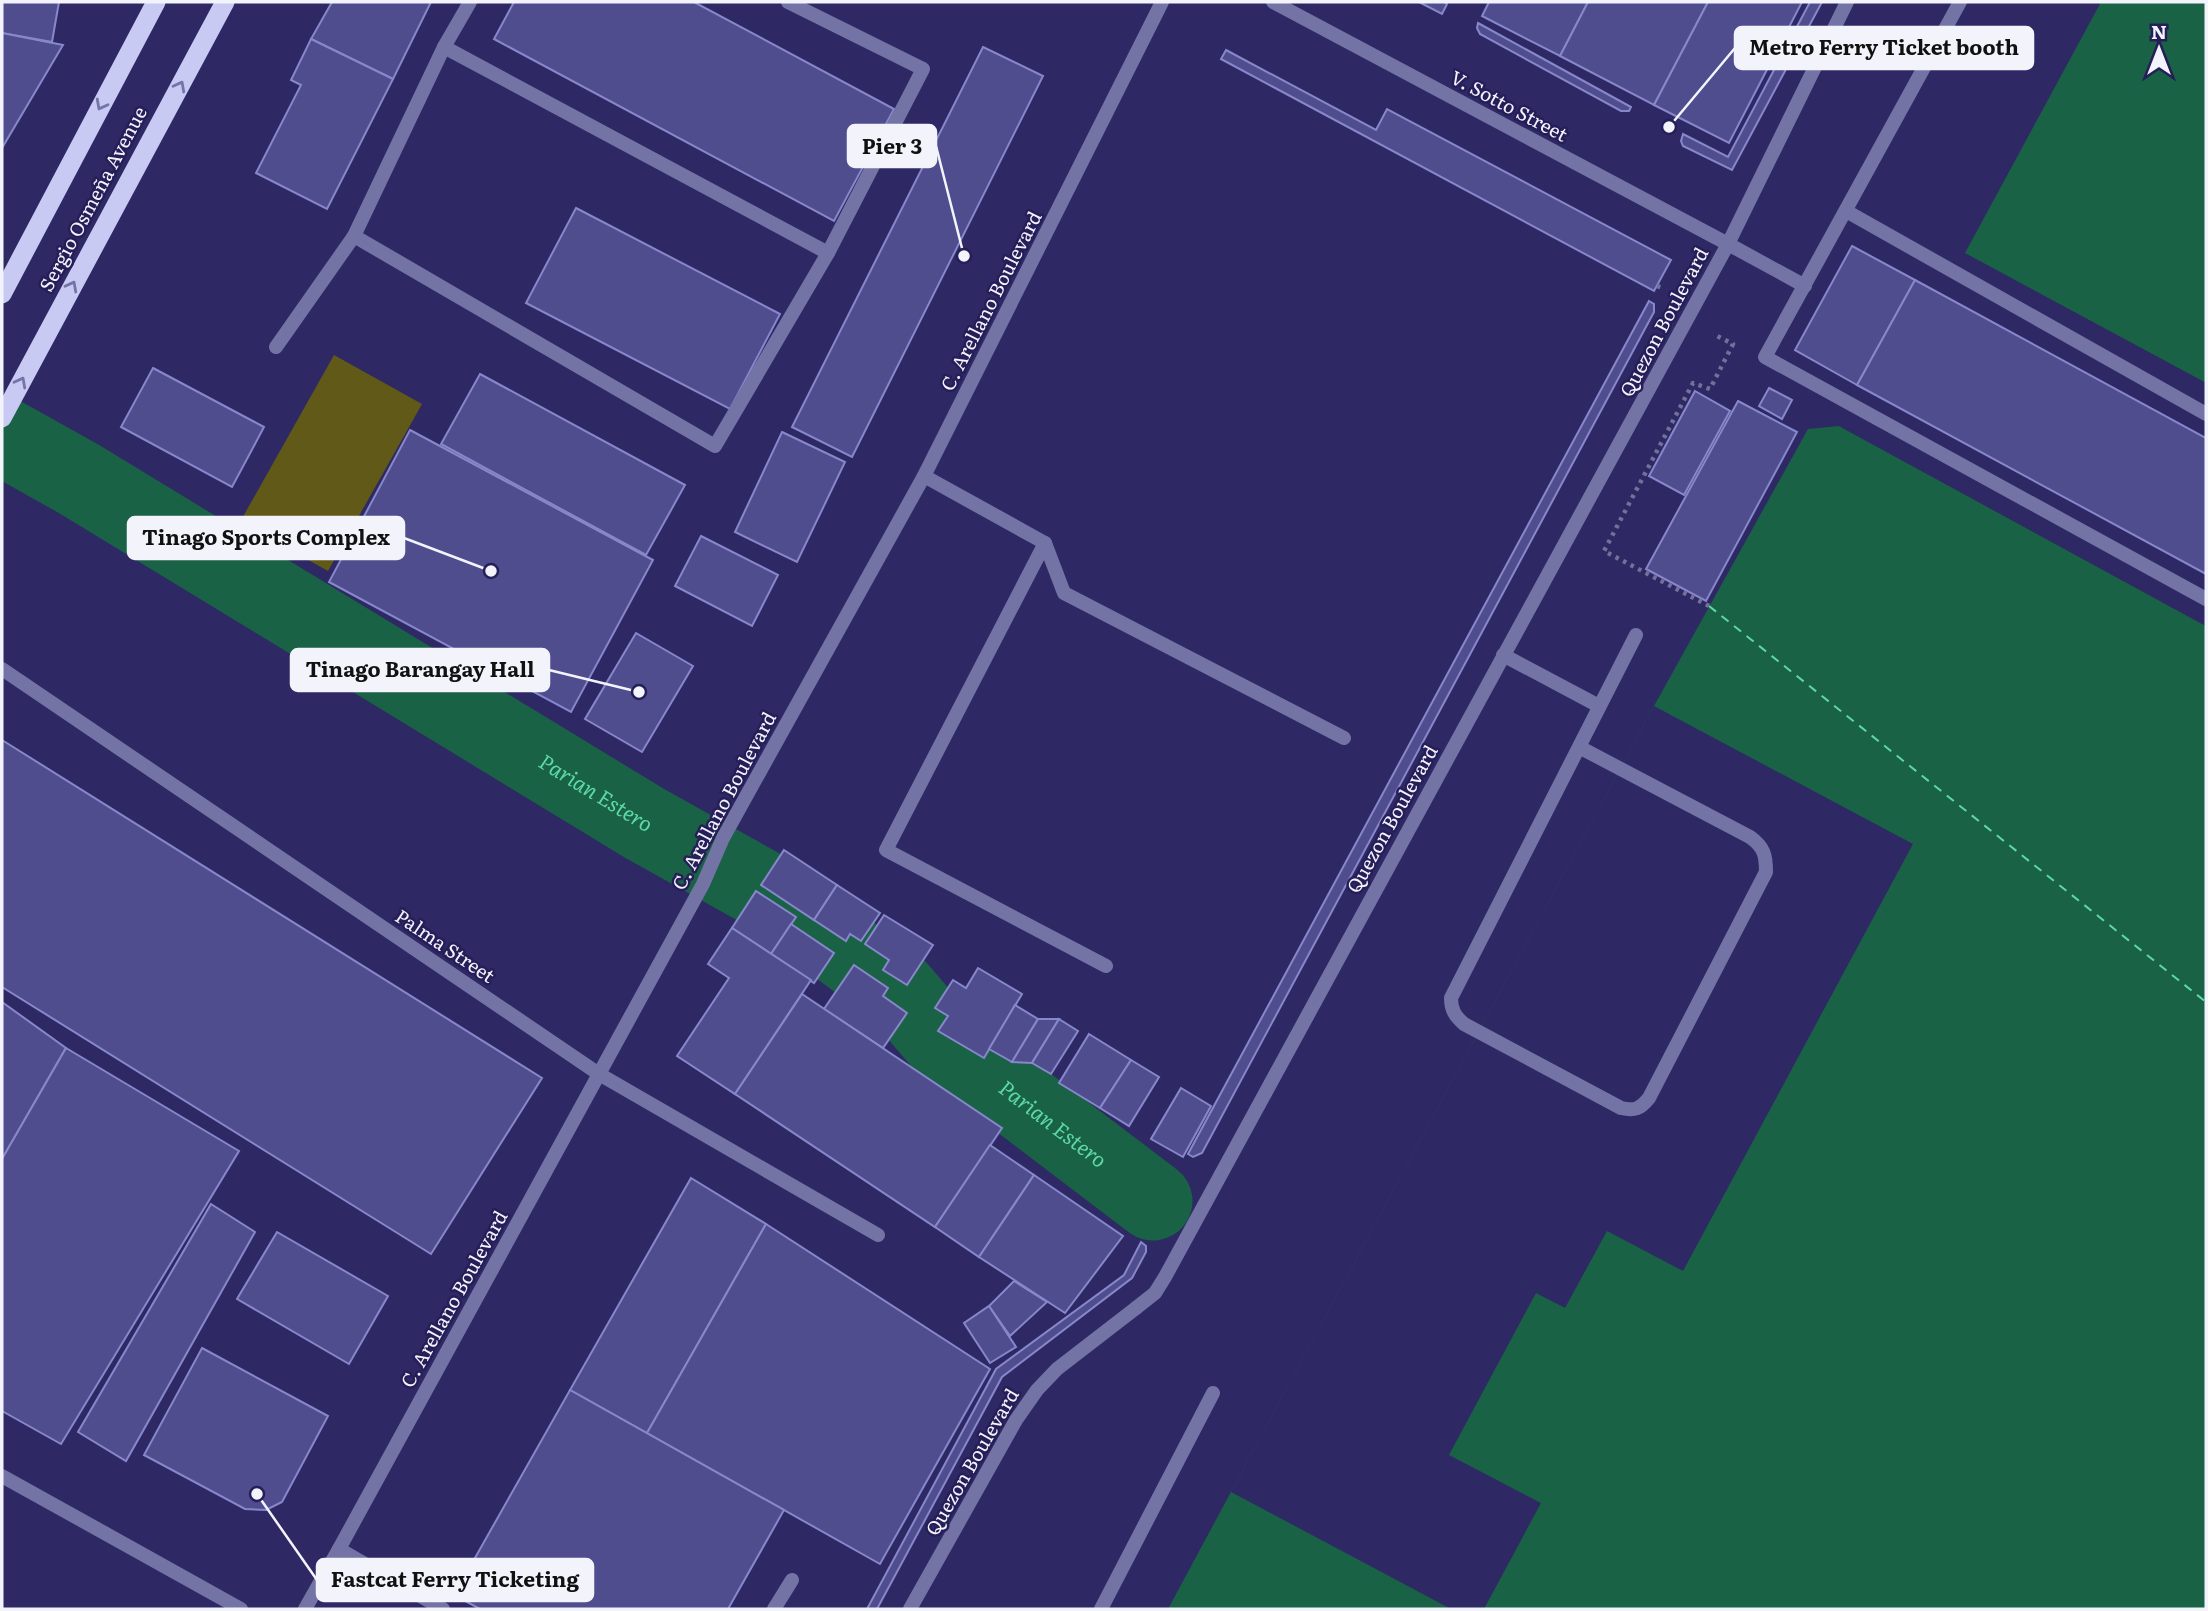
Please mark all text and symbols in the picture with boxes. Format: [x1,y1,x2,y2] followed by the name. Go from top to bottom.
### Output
[2124,14,2194,84] north arrow
[2151,17,2167,45] text: N
[1735,27,2033,69] callout: Metro Ferry Ticket booth
[1749,30,2019,61] text: Metro Ferry Ticket booth
[1446,62,1573,148] street label: V. Sotto Street
[171,81,185,93] one-way arrow
[96,98,109,111] one-way arrow
[31,101,153,296] street label: Sergio Osmeña Avenue
[848,125,936,167] callout: Pier 3
[862,129,922,160] text: Pier 3
[933,205,1048,395] street label: C. Arellano Boulevard
[1612,242,1715,401] street label: Quezon Boulevard
[64,281,77,294] one-way arrow
[13,377,26,390] one-way arrow
[128,517,404,559] callout: Tinago Sports Complex
[142,520,390,551] text: Tinago Sports Complex
[291,649,549,691] callout: Tinago Barangay Hall
[305,652,535,683] text: Tinago Barangay Hall
[664,706,782,895] street label: C. Arellano Boulevard
[1339,739,1444,898] street label: Quezon Boulevard
[534,745,659,838] water label: Parian Estero
[390,901,501,989] street label: Palma Street
[993,1071,1114,1174] water label: Parian Estero
[393,1205,514,1392] street label: C. Arellano Boulevard
[918,1382,1025,1540] street label: Quezon Boulevard
[317,1559,593,1601] callout: Fastcat Ferry Ticketing
[331,1562,579,1593] text: Fastcat Ferry Ticketing

